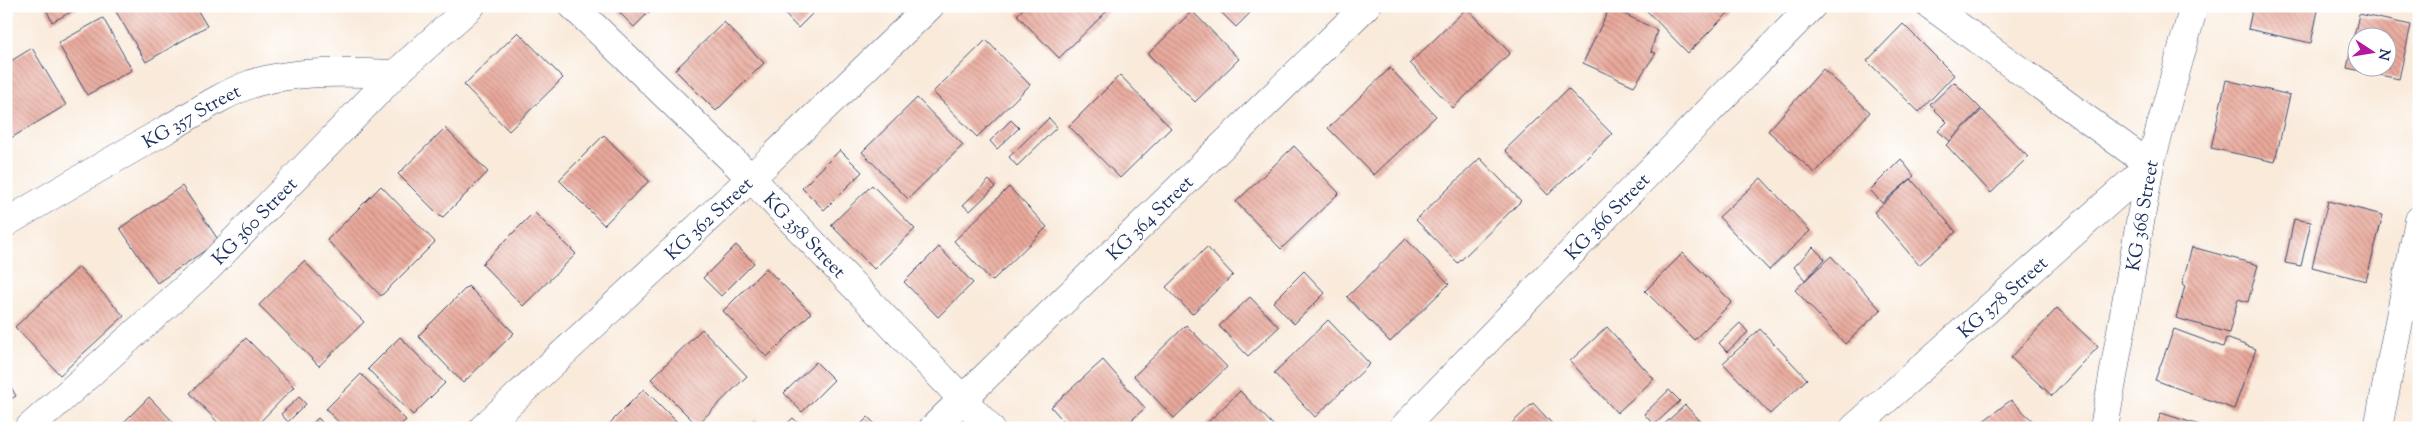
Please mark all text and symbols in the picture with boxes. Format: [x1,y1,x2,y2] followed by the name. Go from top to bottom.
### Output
[2348,28,2398,78] north arrow
[2372,47,2394,62] text: N
[138,79,246,157] street label: KG 357 Street
[2121,157,2167,273] street label: KG 368 Street
[1560,168,1657,267] street label: KG 366 Street
[1102,170,1201,268] street label: KG 364 Street
[207,172,305,272] street label: KG 360 Street
[660,172,760,268] street label: KG 362 Street
[756,188,851,286] street label: KG 358 Street
[1953,251,2055,346] street label: KG 378 Street

